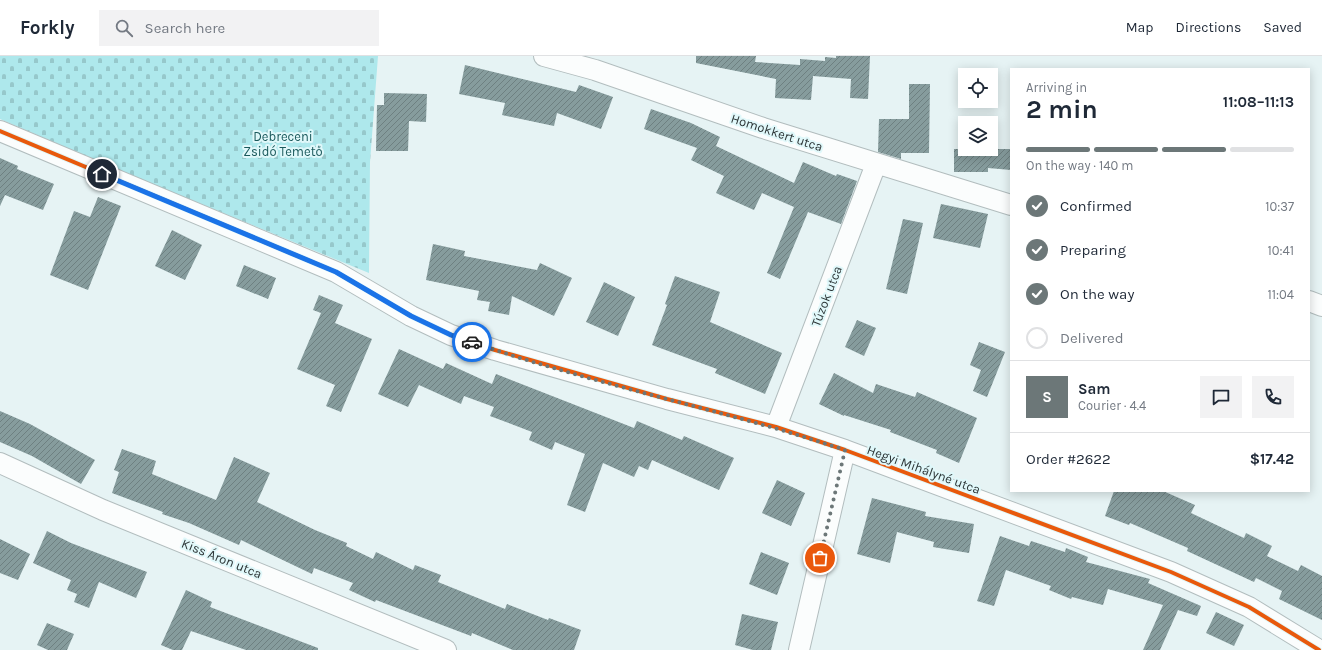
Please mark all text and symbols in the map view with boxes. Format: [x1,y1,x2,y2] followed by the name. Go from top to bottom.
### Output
[99,10,379,46] search box
[20,17,75,39] text: Forkly
[113,17,135,39] icon: search
[145,19,225,37] text: Search here
[1126,19,1154,36] text: Map
[1176,19,1241,36] text: Directions
[1263,19,1302,36] text: Saved
[958,68,998,156] map controls
[958,68,998,108] button: locate
[1026,80,1087,95] text: Arriving in
[1223,93,1294,111] text: 11:08–11:13
[1026,94,1098,125] text: 2 min
[729,111,825,154] street label: Homokkert utca
[958,116,998,156] button: layers
[243,129,323,159] park label: Debreceni Zsidó Temető
[85,157,119,191] pin
[1026,158,1133,173] text: On the way · 140 m
[91,163,113,185] icon: home
[1026,195,1048,217] icon: check
[1060,197,1132,215] text: Confirmed
[1265,199,1294,214] text: 10:37
[1026,239,1048,261] icon: check
[1060,241,1126,259] text: Preparing
[1267,243,1294,258] text: 10:41
[808,264,845,329] street label: Túzok utca
[1026,283,1048,305] icon: check
[1060,285,1134,303] text: On the way
[1267,287,1294,302] text: 11:04
[452,322,492,362] courier
[1060,329,1124,347] text: Delivered
[461,331,483,353] icon: car
[1200,376,1242,418] button: chat
[1252,376,1294,418] button: phone
[1078,380,1111,398] text: Sam
[1042,388,1052,406] text: S
[1078,398,1146,413] text: Courier · 4.4
[865,442,983,497] street label: Hegyi Mihályné utca
[1026,450,1111,468] text: Order #2622
[1250,450,1294,468] text: $17.42
[179,534,265,581] street label: Kiss Áron utca
[803,541,837,575] pin
[809,547,831,569] icon: bag

